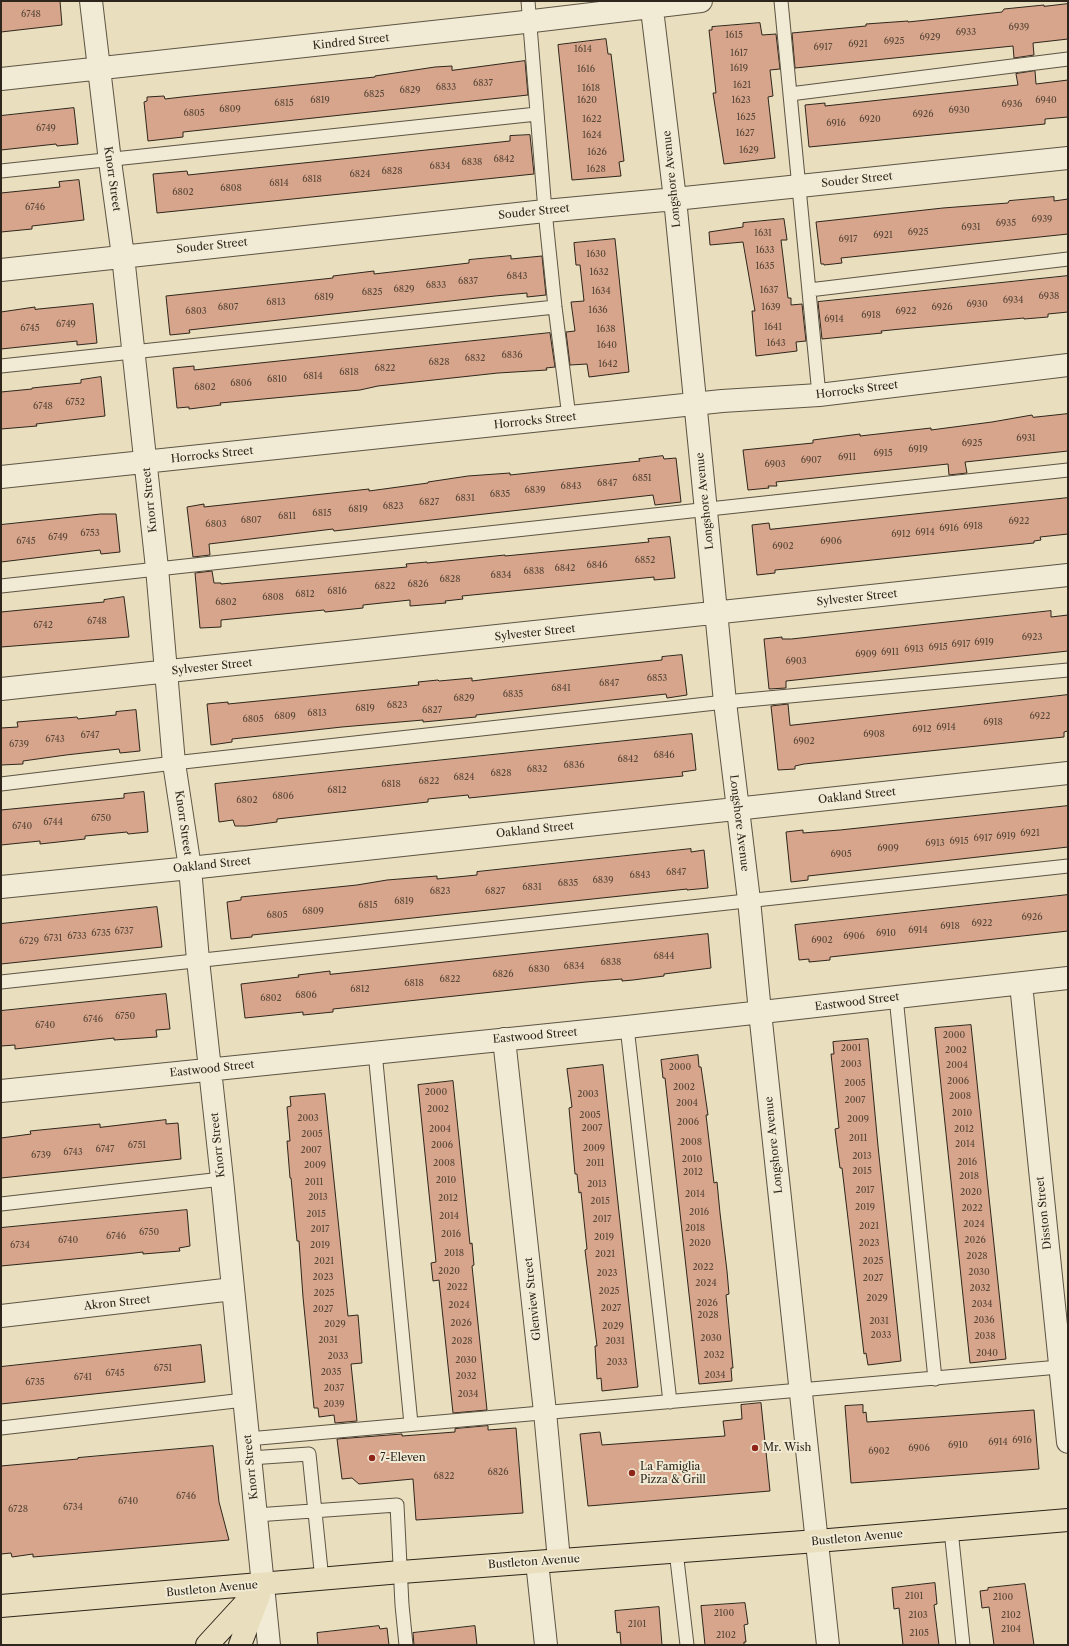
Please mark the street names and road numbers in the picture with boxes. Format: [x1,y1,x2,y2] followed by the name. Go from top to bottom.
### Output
[312,31,390,53] street label: Kindred Street
[660,130,684,228] street label: Longshore Avenue
[101,146,123,212] street label: Knorr Street
[821,170,893,190] street label: Souder Street
[498,202,570,222] street label: Souder Street
[176,236,248,256] street label: Souder Street
[815,378,899,402] street label: Horrocks Street
[493,410,577,432] street label: Horrocks Street
[170,444,254,466] street label: Horrocks Street
[693,452,717,550] street label: Longshore Avenue
[140,467,160,533] street label: Knorr Street
[816,587,898,609] street label: Sylvester Street
[494,622,576,644] street label: Sylvester Street
[171,656,253,678] street label: Sylvester Street
[726,774,752,872] street label: Longshore Avenue
[817,785,897,807] street label: Oakland Street
[172,790,194,856] street label: Knorr Street
[495,819,575,841] street label: Oakland Street
[172,854,252,876] street label: Oakland Street
[814,990,900,1014] street label: Eastwood Street
[492,1026,578,1046] street label: Eastwood Street
[169,1058,255,1080] street label: Eastwood Street
[762,1096,786,1194] street label: Longshore Avenue
[208,1112,228,1178] street label: Knorr Street
[1034,1176,1054,1250] street label: Disston Street
[522,1257,544,1341] street label: Glenview Street
[83,1293,151,1313] street label: Akron Street
[241,1434,261,1500] street label: Knorr Street
[811,1527,903,1549] street label: Bustleton Avenue
[488,1552,580,1572] street label: Bustleton Avenue
[166,1578,258,1600] street label: Bustleton Avenue

